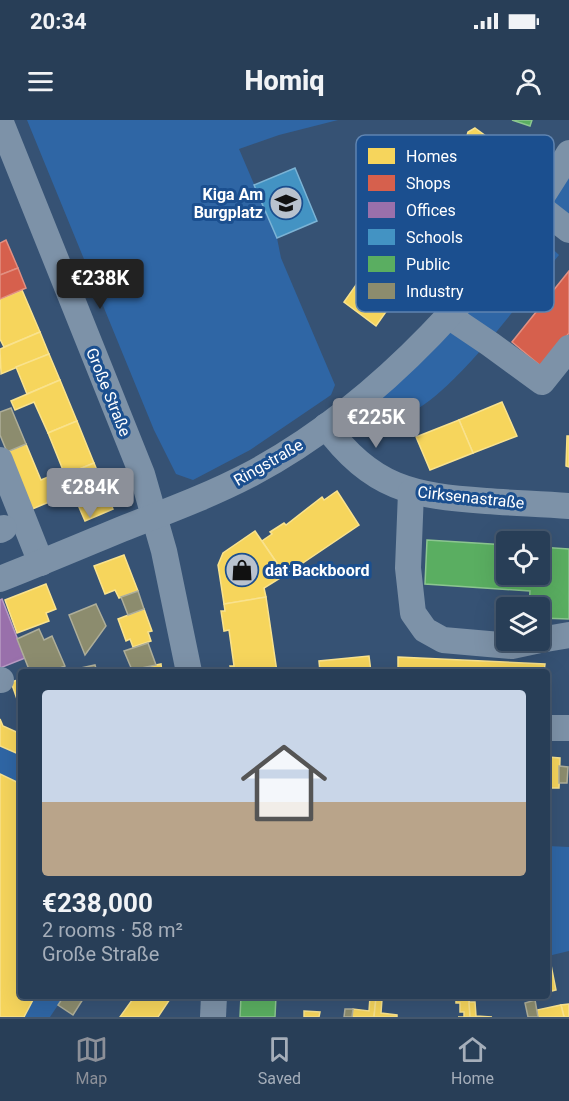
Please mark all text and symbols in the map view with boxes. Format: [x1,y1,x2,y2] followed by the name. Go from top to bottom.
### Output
[30,9,87,34] text: 20:34
[24,65,57,98] icon: menu
[244,65,325,97] text: Homiq
[512,65,545,98] icon: person
[356,135,554,312] legend
[406,147,457,166] text: Homes
[406,174,451,193] text: Shops
[194,185,263,222] place label: Kiga Am Burgplatz
[268,185,304,221] school or university icon: Kiga Am Burgplatz
[406,201,456,220] text: Offices
[406,228,463,247] text: Schools
[406,255,450,274] text: Public
[58,259,142,310] pin: €238K
[71,266,129,290] text: €238K
[406,282,464,301] text: Industry
[82,345,135,439] street label: Große Straße
[334,398,418,449] pin: €225K
[347,405,405,429] text: €225K
[230,435,306,490] street label: Ringstraße
[48,468,132,519] pin: €284K
[61,475,119,499] text: €284K
[417,482,525,513] street label: Cirksenastraße
[496,531,550,651] map controls
[496,531,550,585] button: locate
[224,552,260,588] shop icon: dat Backboord
[265,561,369,580] place label: dat Backboord
[496,597,550,651] button: layers
[230,729,338,837] icon: home
[42,888,153,918] text: €238,000
[42,918,183,942] text: 2 rooms · 58 m²
[42,942,159,966] text: Große Straße
[75,1033,108,1088] tab: Map
[258,1033,301,1088] tab: Saved
[451,1033,494,1088] tab: Home

